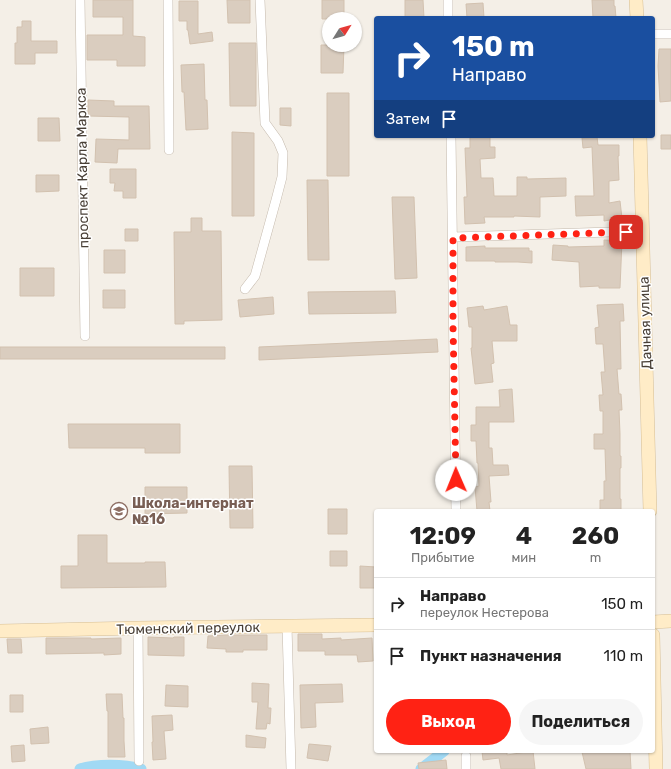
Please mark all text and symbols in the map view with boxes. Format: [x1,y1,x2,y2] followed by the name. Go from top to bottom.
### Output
[322,12,362,52] north arrow
[322,12,362,52] map controls
[452,30,535,63] text: 150 m
[386,32,438,84] icon: right
[452,64,527,86] text: Направо
[73,88,92,248] street label: проспект Карла Маркса
[438,108,460,130] icon: arrive
[386,110,430,128] text: Затем
[609,215,643,249] pin
[615,221,637,243] icon: arrive
[635,276,656,370] street label: Дачная улица
[435,459,477,501] position arrow
[132,495,254,528] place label: Школа-интернат №16
[109,501,129,521] school or university icon: Школа-интернат №16
[410,522,476,550] text: 12:09
[516,522,532,550] text: 4
[572,522,619,550] text: 260
[411,550,475,565] text: Прибытие
[512,550,536,565] text: мин
[590,550,601,565] text: m
[420,587,486,605] text: Направо
[386,593,408,615] icon: right
[601,595,643,613] text: 150 m
[420,605,549,620] text: переулок Нестерова
[116,619,261,638] street label: Тюменский переулок
[386,645,408,667] icon: arrive
[420,647,562,665] text: Пункт назначения
[604,647,643,665] text: 110 m
[386,699,511,745] button: Выход
[519,699,643,745] button: Поделиться

